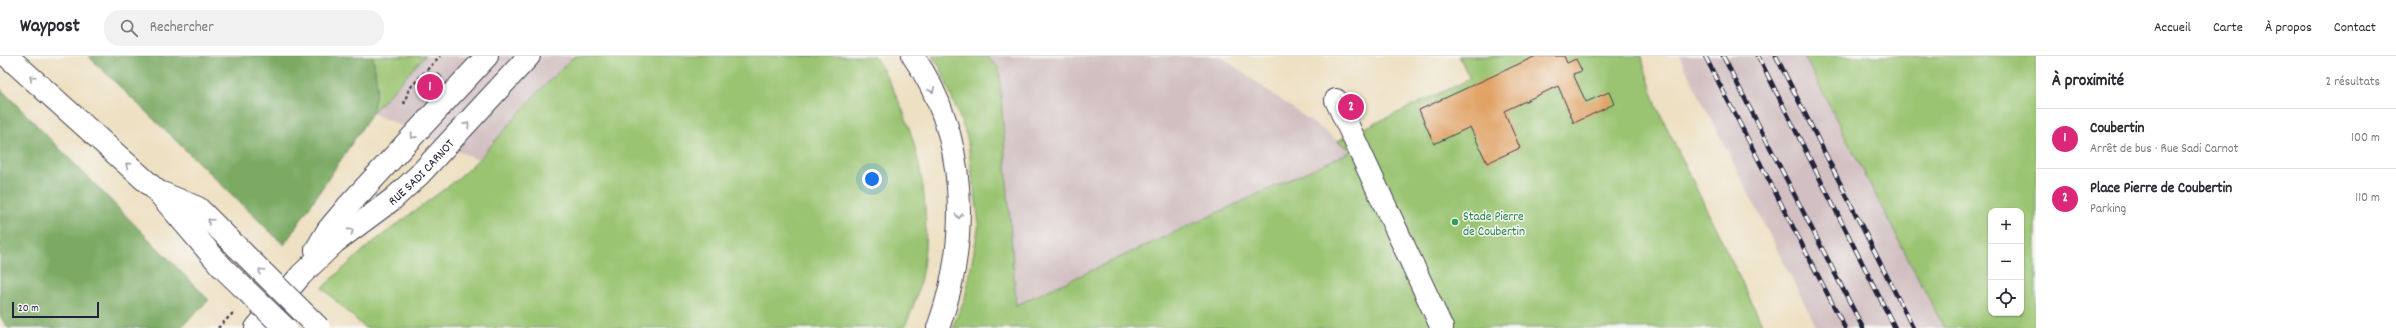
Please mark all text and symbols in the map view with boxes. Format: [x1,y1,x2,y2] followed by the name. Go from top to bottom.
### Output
[104,10,384,46] search box
[20,14,80,41] text: Waypost
[118,17,140,39] icon: search
[150,17,214,39] text: Rechercher
[2154,18,2191,38] text: Accueil
[2213,18,2243,38] text: Carte
[2265,18,2312,38] text: À propos
[2334,18,2376,38] text: Contact
[2052,70,2124,94] text: À proximité
[417,72,443,102] pin: 1
[2326,73,2380,92] text: 2 résultats
[29,76,36,83] one-way arrow
[927,86,935,93] one-way arrow
[1338,92,1364,122] pin: 2
[2090,118,2144,140] text: Coubertin
[463,122,470,129] one-way arrow
[2064,129,2066,148] text: 1
[2351,129,2380,148] text: 100 m
[410,131,418,139] one-way arrow
[385,136,460,211] street label: RUE SADI CARNOT
[2090,140,2238,159] text: Arrêt de bus · Rue Sadi Carnot
[125,162,133,170] one-way arrow
[862,169,882,189] your location
[2090,178,2232,200] text: Place Pierre de Coubertin
[2062,189,2068,208] text: 2
[2355,189,2380,208] text: 110 m
[2090,200,2126,219] text: Parking
[1463,208,1525,242] place label: Stade Pierre de Coubertin
[1988,208,2024,316] map controls
[1988,208,2024,244] button: +
[955,213,963,219] one-way arrow
[1450,217,1460,227] marker: Stade Pierre de Coubertin
[207,218,215,226] one-way arrow
[346,228,353,235] one-way arrow
[1988,244,2024,280] button: −
[258,268,266,276] one-way arrow
[1988,280,2024,316] button: locate
[12,300,99,319] scale bar
[18,301,39,317] text: 20 m

